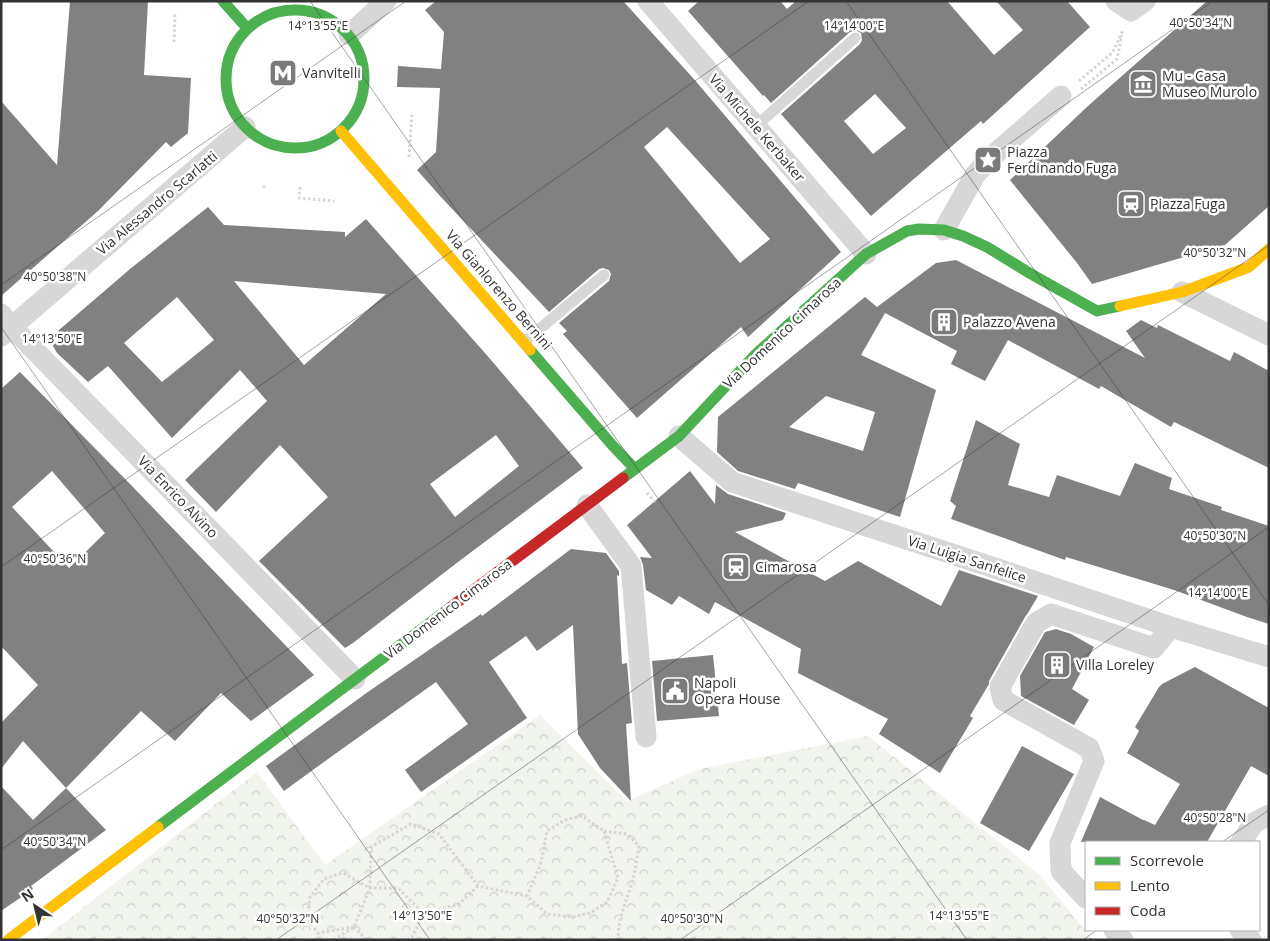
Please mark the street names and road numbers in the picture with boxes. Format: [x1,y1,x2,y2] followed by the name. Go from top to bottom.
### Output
[705,70,810,186] street label: Via Michele Kerbaker
[92,146,221,259] street label: Via Alessandro Scarlatti
[442,226,557,354] street label: Via Gianlorenzo Bernini
[718,273,845,393] street label: Via Domenico Cimarosa
[134,451,223,542] street label: Via Enrico Alvino
[905,530,1029,587] street label: Via Luigia Sanfelice
[380,554,515,663] street label: Via Domenico Cimarosa

